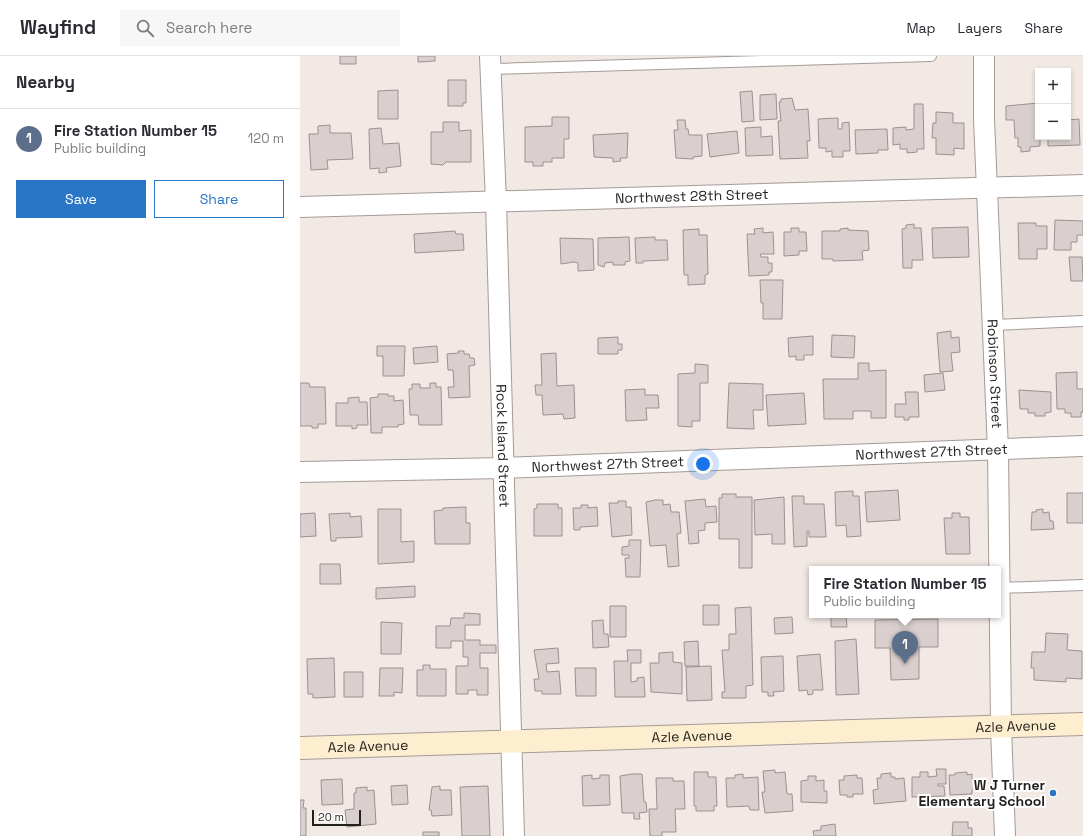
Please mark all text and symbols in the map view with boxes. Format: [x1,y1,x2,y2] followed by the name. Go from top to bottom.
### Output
[120,10,400,46] search box
[20,15,96,40] text: Wayfind
[134,17,156,39] icon: search
[166,18,252,37] text: Search here
[906,19,936,37] text: Map
[958,19,1002,37] text: Layers
[1024,19,1063,37] text: Share
[1035,68,1071,140] map controls
[1035,68,1071,104] button: +
[16,71,75,93] text: Nearby
[1035,104,1071,140] button: −
[54,121,217,140] text: Fire Station Number 15
[26,130,32,147] text: 1
[248,130,284,147] text: 120 m
[54,140,146,157] text: Public building
[16,180,146,218] button: Save
[154,180,284,218] button: Share
[615,185,769,207] street label: Northwest 28th Street
[983,319,1006,429] street label: Robinson Street
[492,384,514,508] street label: Rock Island Street
[855,440,1008,464] street label: Northwest 27th Street
[531,452,684,476] street label: Northwest 27th Street
[693,454,713,474] your location
[809,566,1001,618] popup
[823,574,987,593] text: Fire Station Number 15
[823,593,916,610] text: Public building
[892,631,918,664] pin: 1
[975,716,1056,736] street label: Azle Avenue
[651,726,732,746] street label: Azle Avenue
[327,736,409,756] street label: Azle Avenue
[919,776,1045,810] place label: W J Turner Elementary School
[1048,788,1058,798] marker: W J Turner Elementary School
[312,808,361,827] scale bar
[318,810,344,824] text: 20 m

